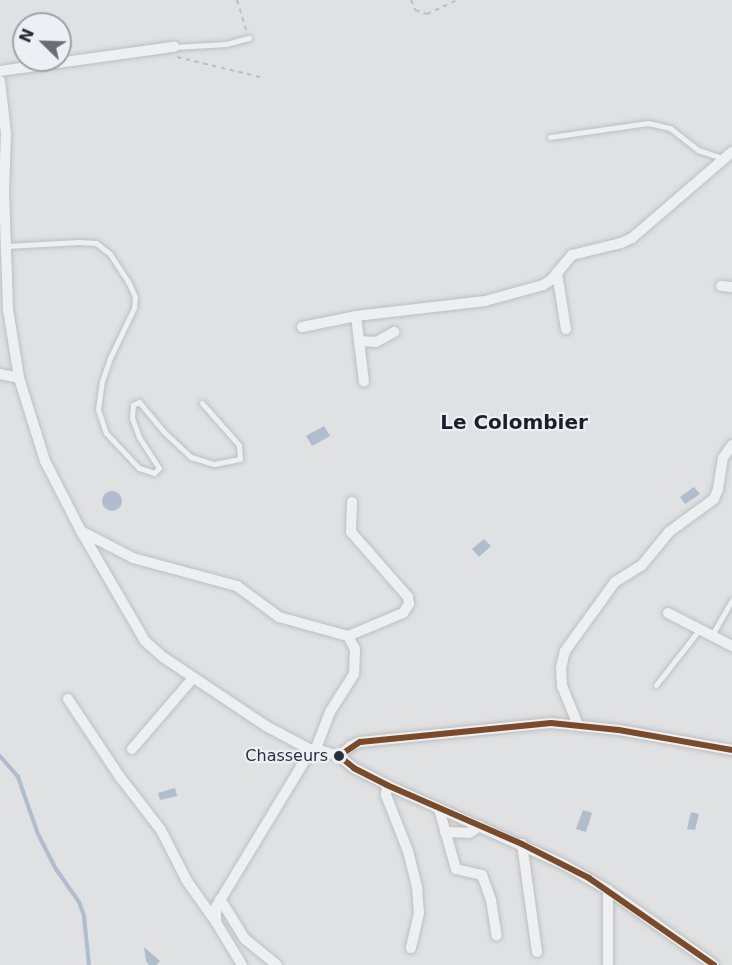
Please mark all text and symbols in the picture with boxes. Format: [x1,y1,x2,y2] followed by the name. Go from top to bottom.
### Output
[12,12,72,72] north arrow
[15,26,38,45] text: N
[440,410,588,434] district label: Le Colombier
[245,746,328,766] place label: Chasseurs
[333,750,345,762] marker: Chasseurs

